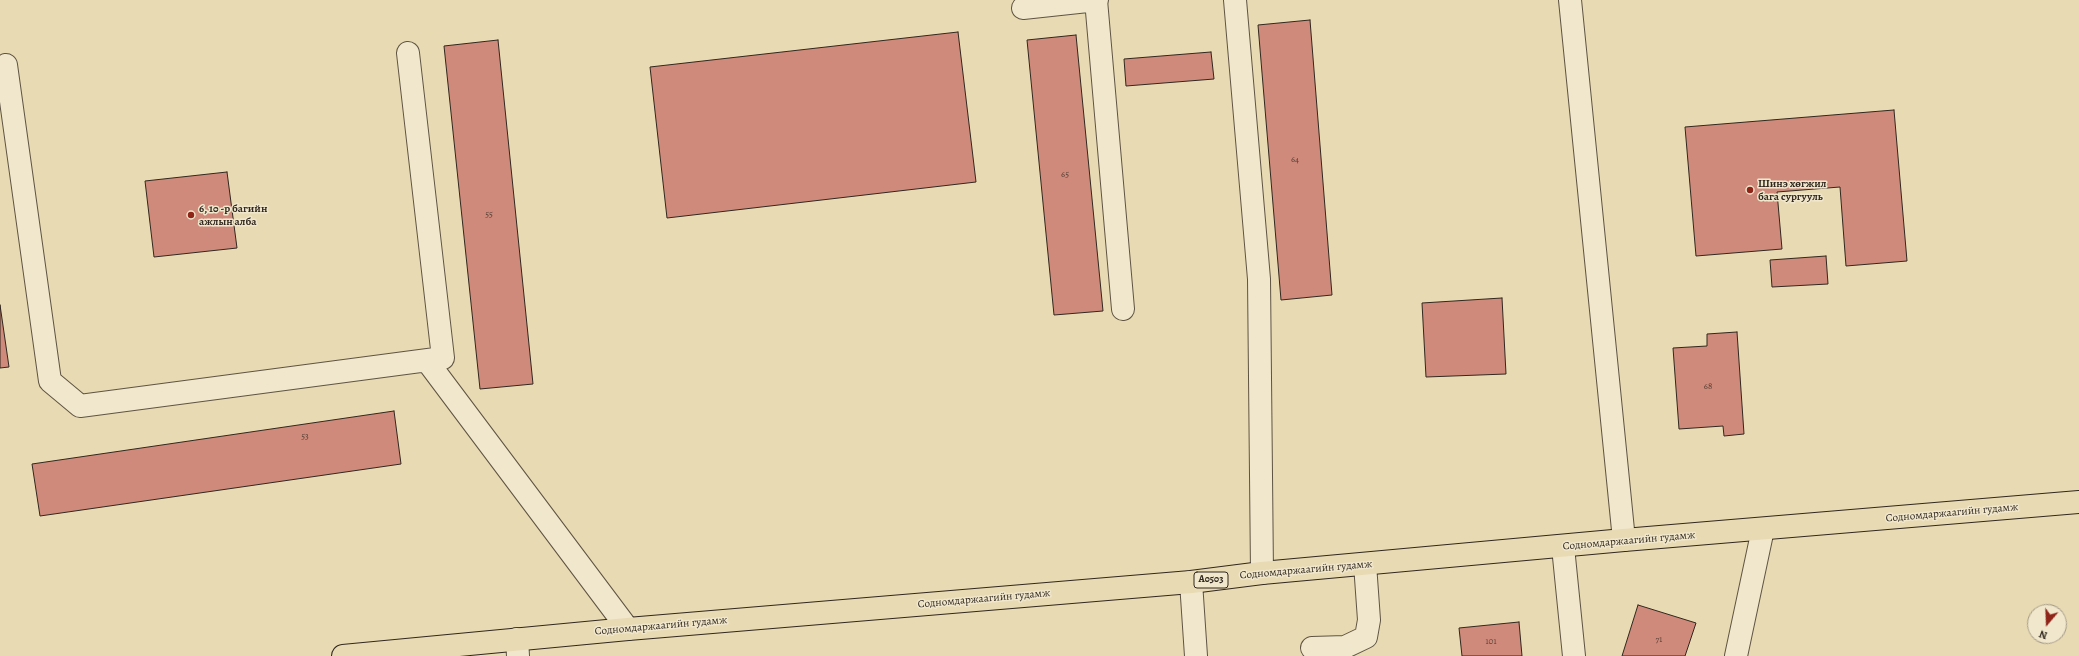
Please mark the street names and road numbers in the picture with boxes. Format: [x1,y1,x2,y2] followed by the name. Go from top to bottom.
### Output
[1885,501,2019,525] street label: Содномдаржаагийн гудамж
[1562,529,1696,553] street label: Содномдаржаагийн гудамж
[1239,558,1373,582] street label: Содномдаржаагийн гудамж
[1194,572,1228,588] road number: A0503
[917,587,1051,611] street label: Содномдаржаагийн гудамж
[594,614,728,638] street label: Содномдаржаагийн гудамж

